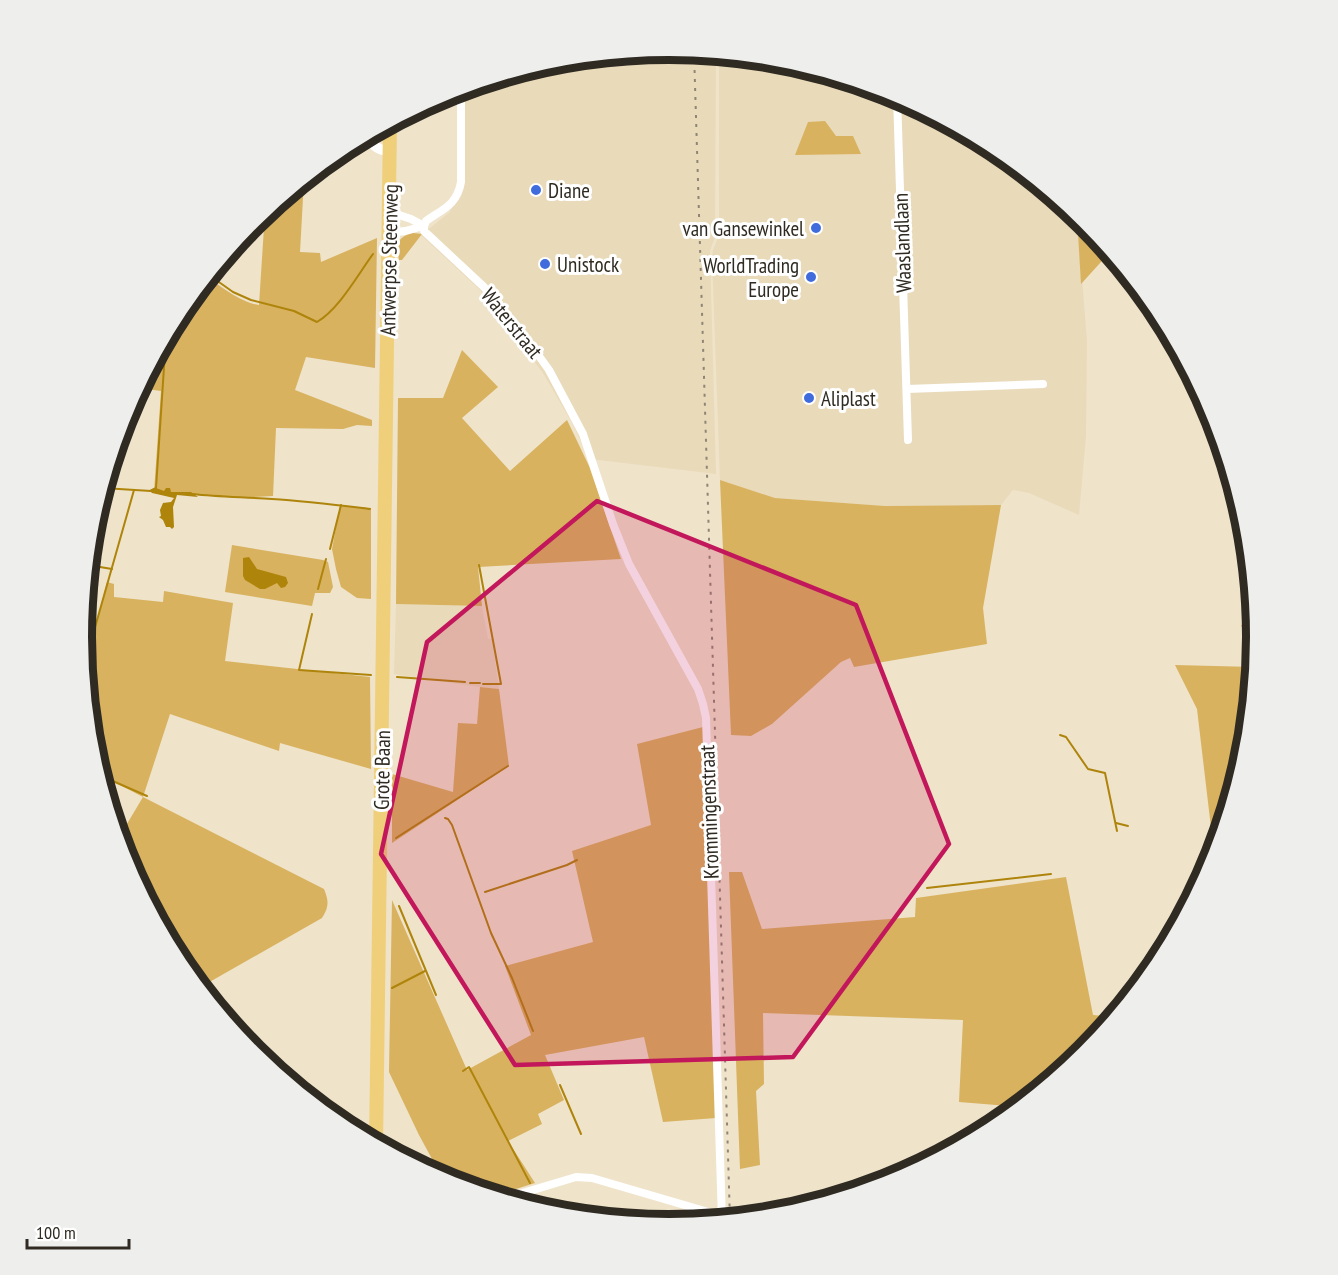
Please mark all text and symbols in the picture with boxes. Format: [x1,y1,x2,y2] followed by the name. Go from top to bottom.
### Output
[548,177,590,204] place label: Diane
[529,183,543,197] marker: Diane
[374,184,404,336] street label: Antwerpse Steenweg
[887,193,917,293] street label: Waaslandlaan
[683,215,804,242] place label: van Gansewinkel
[809,221,823,235] marker: van Gansewinkel
[557,251,619,278] place label: Unistock
[703,252,799,303] place label: WorldTrading Europe
[538,257,552,271] marker: Unistock
[804,270,818,284] marker: WorldTrading Europe
[475,282,549,364] street label: Waterstraat
[821,385,876,412] place label: Aliplast
[802,391,816,405] marker: Aliplast
[368,730,396,810] street label: Grote Baan
[693,744,725,879] street label: Krommingenstraat
[27,1212,129,1250] scale bar
[36,1221,76,1244] text: 100 m

